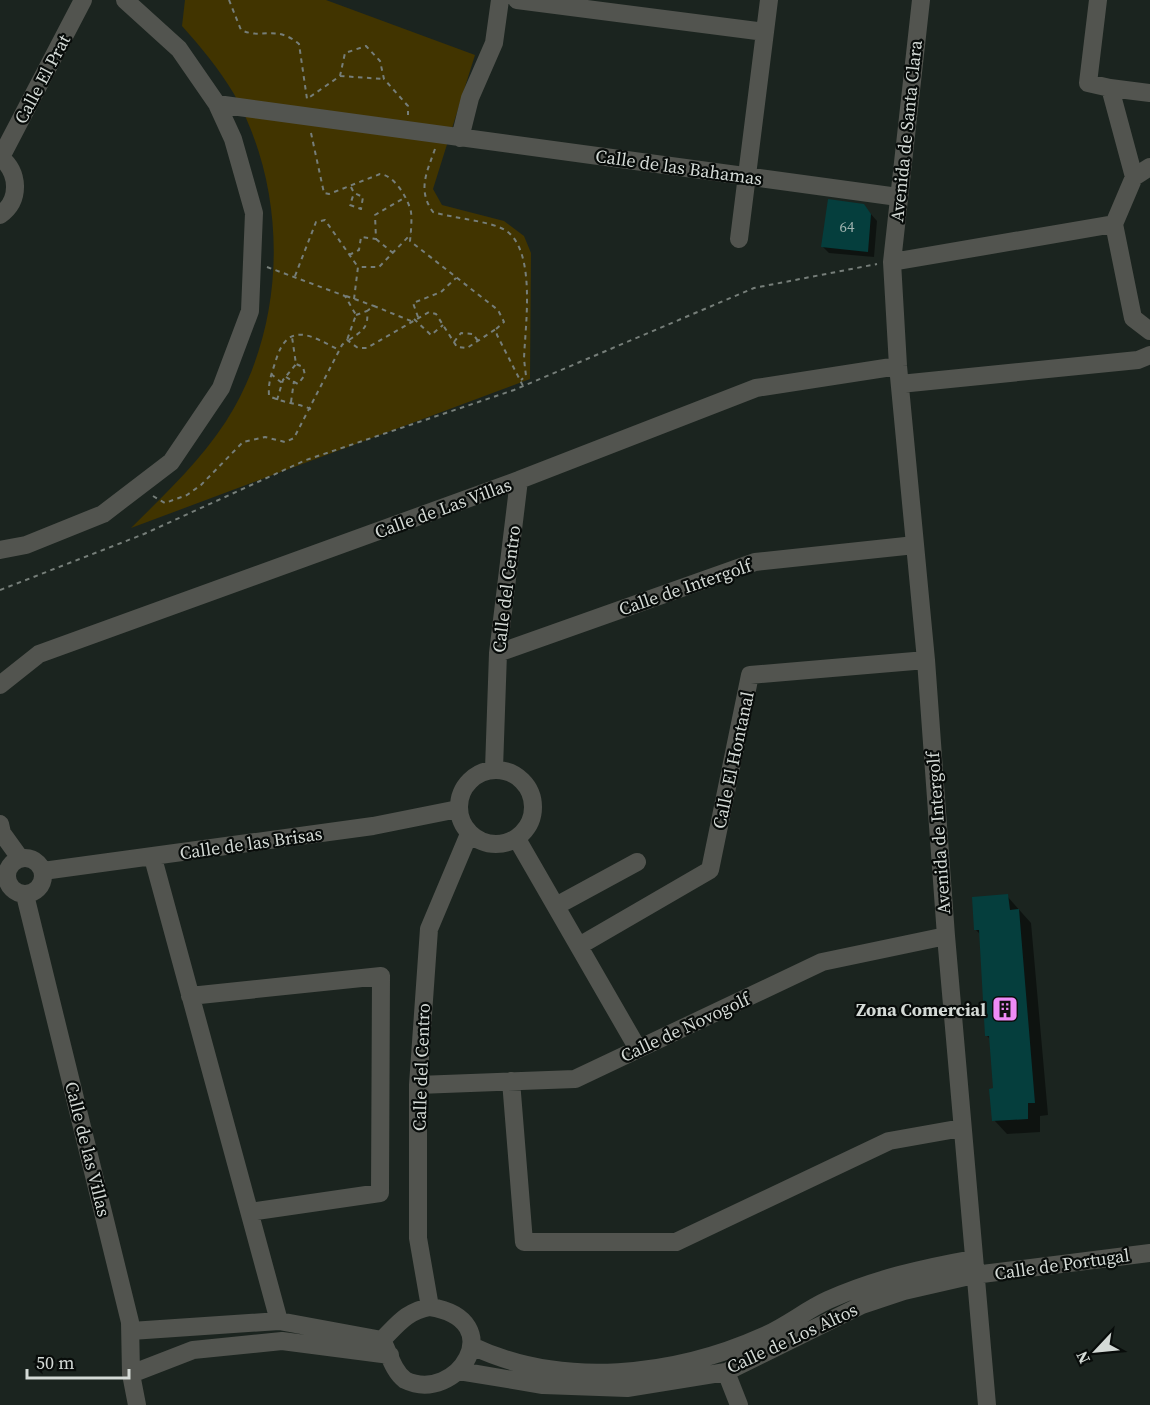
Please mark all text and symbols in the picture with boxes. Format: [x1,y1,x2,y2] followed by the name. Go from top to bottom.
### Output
[8,30,76,128] street label: Calle El Prat
[884,38,928,223] street label: Avenida de Santa Clara
[594,143,764,191] street label: Calle de las Bahamas
[839,216,855,237] house number: 64
[371,472,515,544] street label: Calle de Las Villas
[486,524,526,654] street label: Calle del Centro
[615,552,756,621] street label: Calle de Intergolf
[706,689,760,831] street label: Calle El Hontanal
[920,749,956,915] street label: Avenida de Intergolf
[178,821,324,865] street label: Calle de las Brisas
[616,985,755,1068] street label: Calle de Novogolf
[990,994,1020,1024] building icon: Zona Comercial
[856,997,986,1022] place label: Zona Comercial
[406,1003,436,1131] street label: Calle del Centro
[59,1079,117,1219] street label: Calle de las Villas
[993,1242,1131,1286] street label: Calle de Portugal
[723,1297,862,1379] street label: Calle de Los Altos
[1066,1321,1126,1381] north arrow
[27,1342,129,1380] scale bar
[1070,1347,1095,1368] text: N
[36,1350,74,1375] text: 50 m

